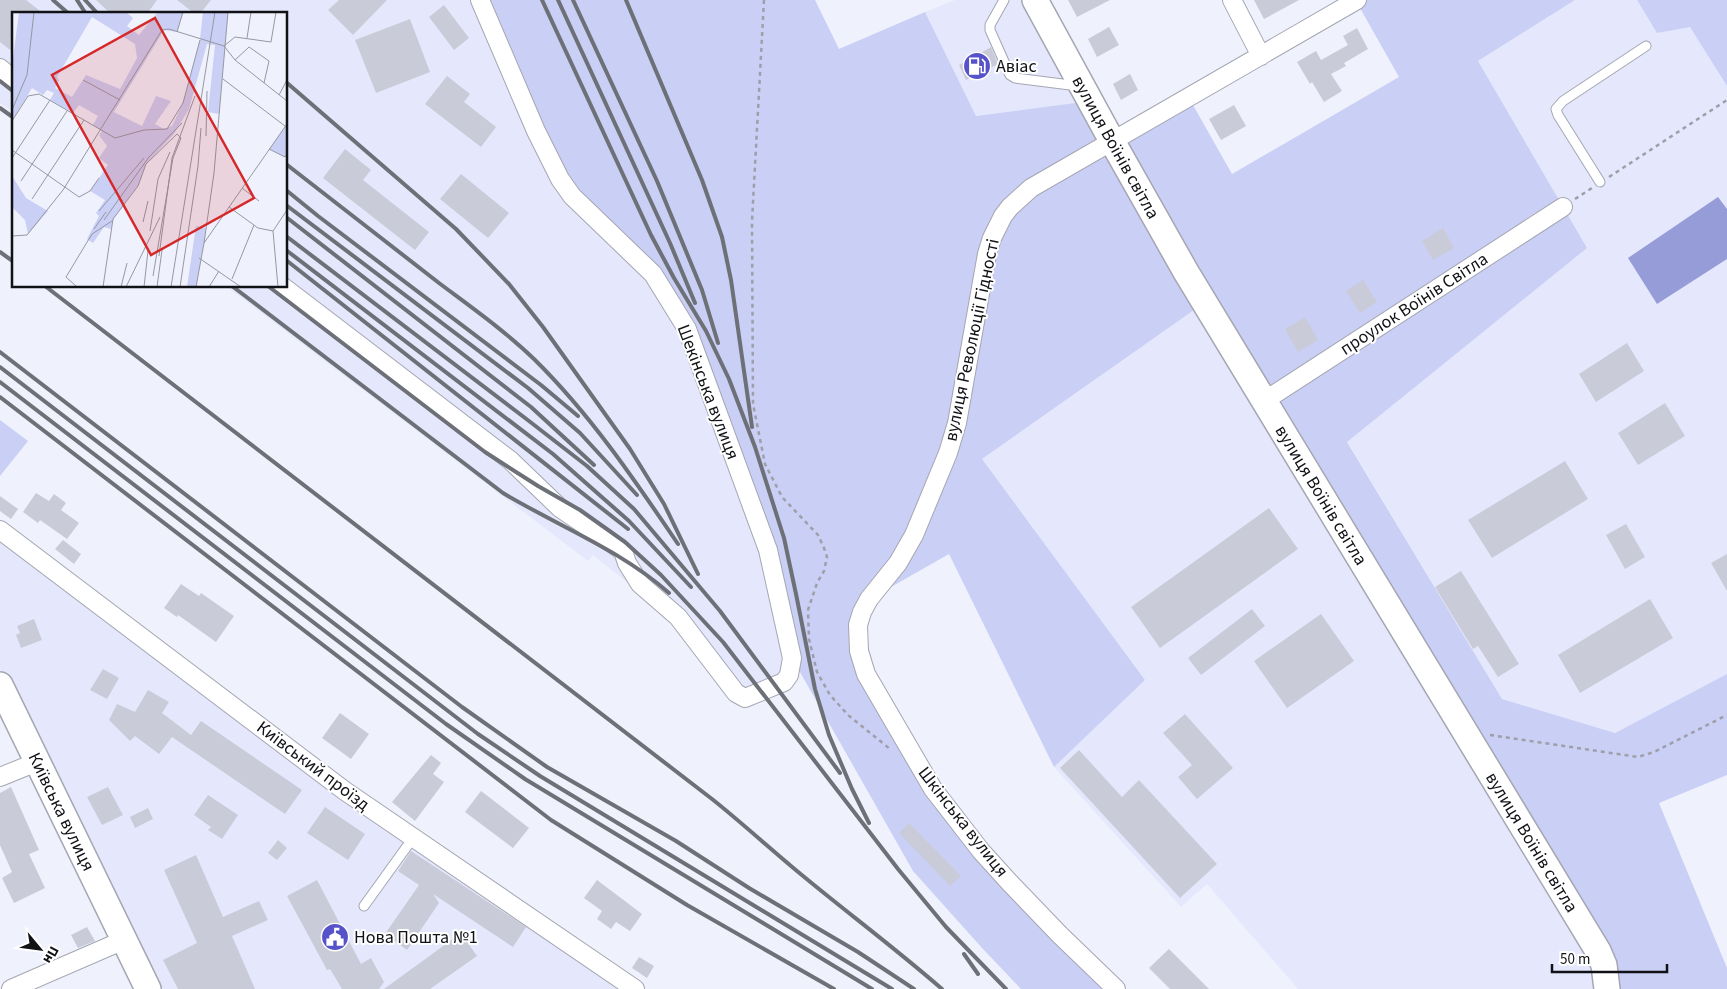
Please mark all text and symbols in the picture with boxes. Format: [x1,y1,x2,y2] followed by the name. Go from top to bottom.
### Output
[12,12,288,288] inset map
[962,51,992,81] fuel station icon: Авіас
[996,54,1037,79] place label: Авіас
[1066,71,1166,223] street label: вулиця Воїнів світла
[938,236,1006,444] street label: вулиця Революції Гідності
[1335,247,1493,361] street label: проулок Воїнів Світла
[671,321,745,463] street label: Шекінська вулиця
[1269,420,1374,570] street label: вулиця Воїнів світла
[251,715,375,817] street label: Київський проїзд
[22,748,101,875] street label: Київська вулиця
[912,761,1014,883] street label: Шкінська вулиця
[1480,767,1584,917] street label: вулиця Воїнів світла
[320,922,350,952] public building icon: Нова Пошта №1
[15,924,65,974] north arrow
[354,925,478,950] place label: Нова Пошта №1
[38,942,63,967] text: Пн
[1552,942,1667,974] scale bar
[1560,949,1590,970] text: 50 m

